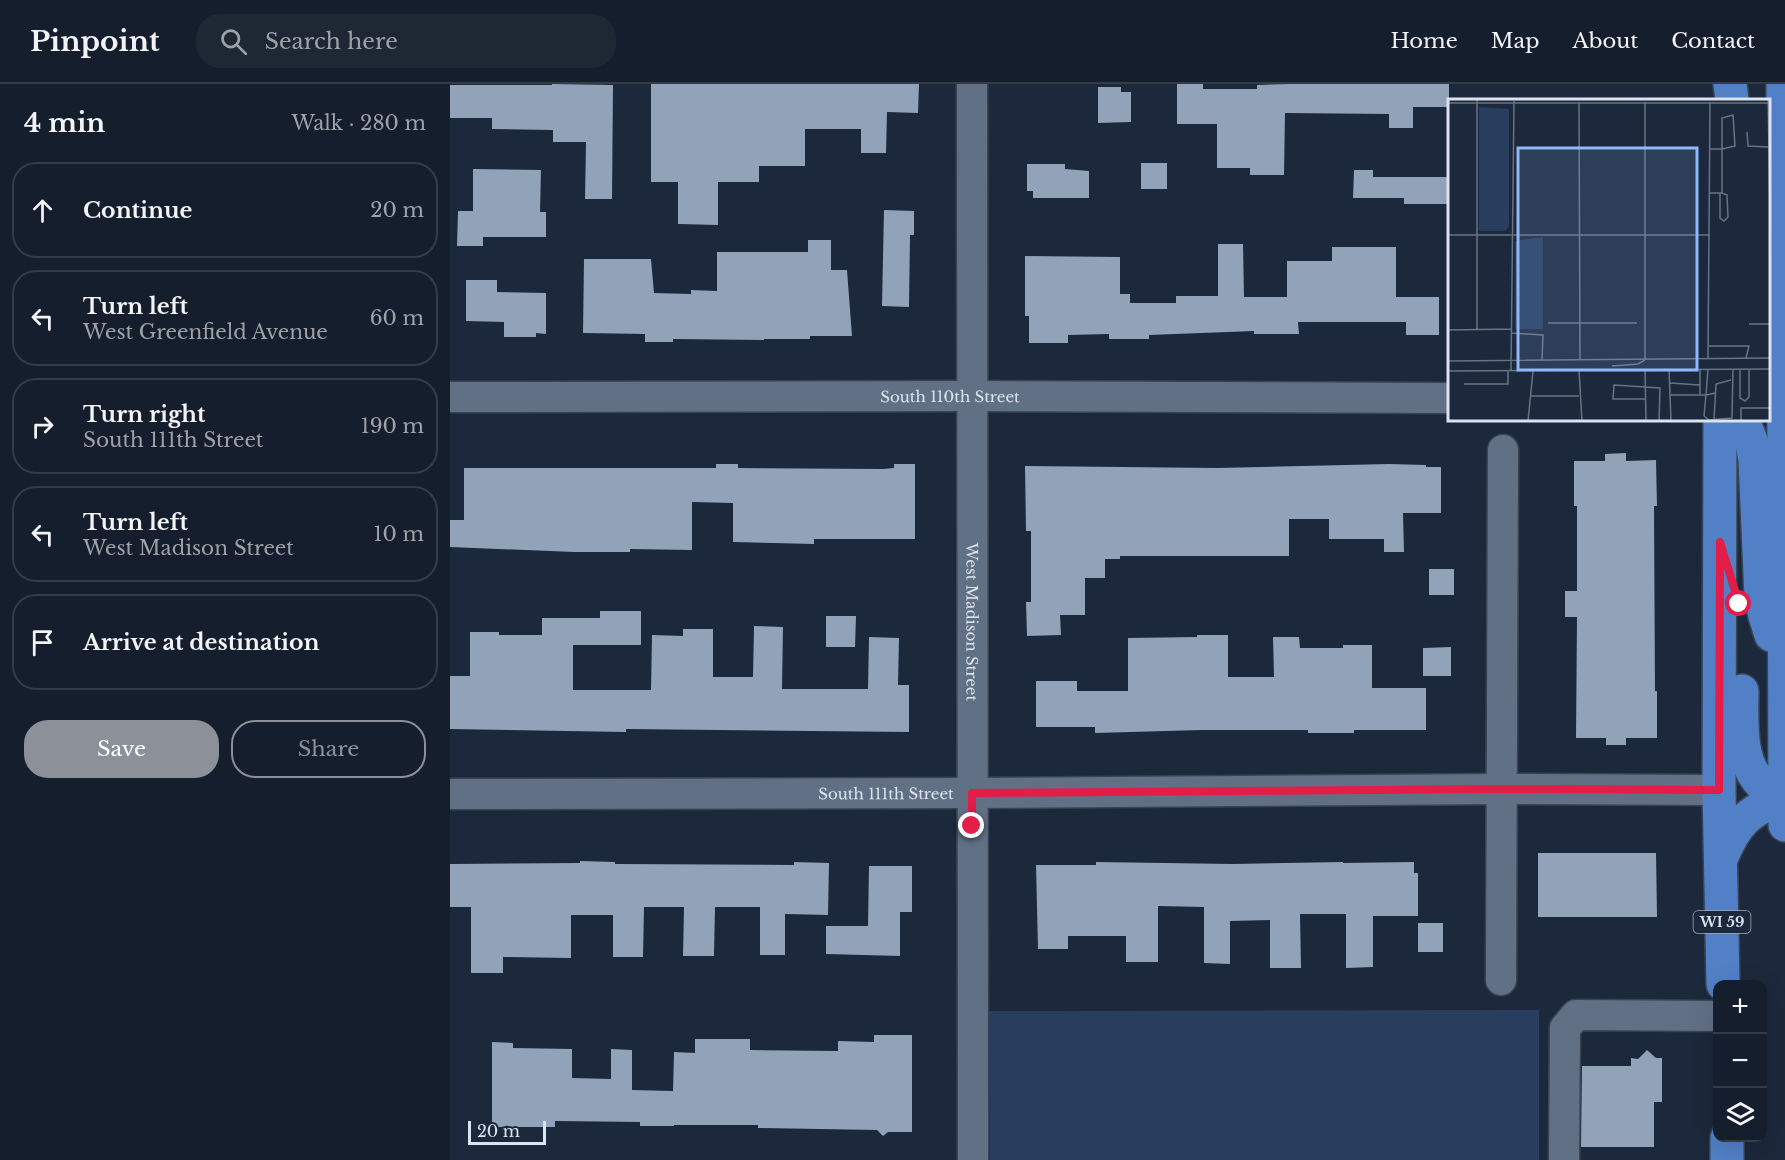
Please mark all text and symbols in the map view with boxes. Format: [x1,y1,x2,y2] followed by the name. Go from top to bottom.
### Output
[196,14,616,68] search box
[30,24,160,59] text: Pinpoint
[217,25,250,58] icon: search
[265,28,398,55] text: Search here
[1391,28,1458,54] text: Home
[1491,28,1539,54] text: Map
[1572,28,1638,54] text: About
[1671,28,1755,54] text: Contact
[1448,99,1770,422] inset map
[24,107,105,139] text: 4 min
[292,111,426,135] text: Walk · 280 m
[26,194,59,227] icon: ahead
[83,197,192,224] text: Continue
[370,198,424,222] text: 20 m
[83,293,188,320] text: Turn left
[26,302,59,335] icon: left
[370,306,424,330] text: 60 m
[83,320,328,344] text: West Greenfield Avenue
[880,386,1020,406] street label: South 110th Street
[83,401,205,428] text: Turn right
[26,410,59,443] icon: right
[361,414,424,438] text: 190 m
[83,428,263,452] text: South 111th Street
[83,509,188,536] text: Turn left
[26,518,59,551] icon: left
[374,522,424,546] text: 10 m
[83,536,294,560] text: West Madison Street
[963,542,982,701] street label: West Madison Street
[1725,590,1751,616] route start
[26,626,59,659] icon: arrive
[83,629,320,656] text: Arrive at destination
[24,720,219,778] button: Save
[231,720,426,778] button: Share
[818,784,954,803] street label: South 111th Street
[958,812,984,838] route end
[1694,911,1750,933] road number: WI 59
[1713,980,1767,1142] map controls
[1713,980,1767,1034] button: +
[1713,1034,1767,1088] button: −
[1713,1088,1767,1142] button: layers
[468,1118,546,1146] scale bar
[477,1121,520,1141] text: 20 m

